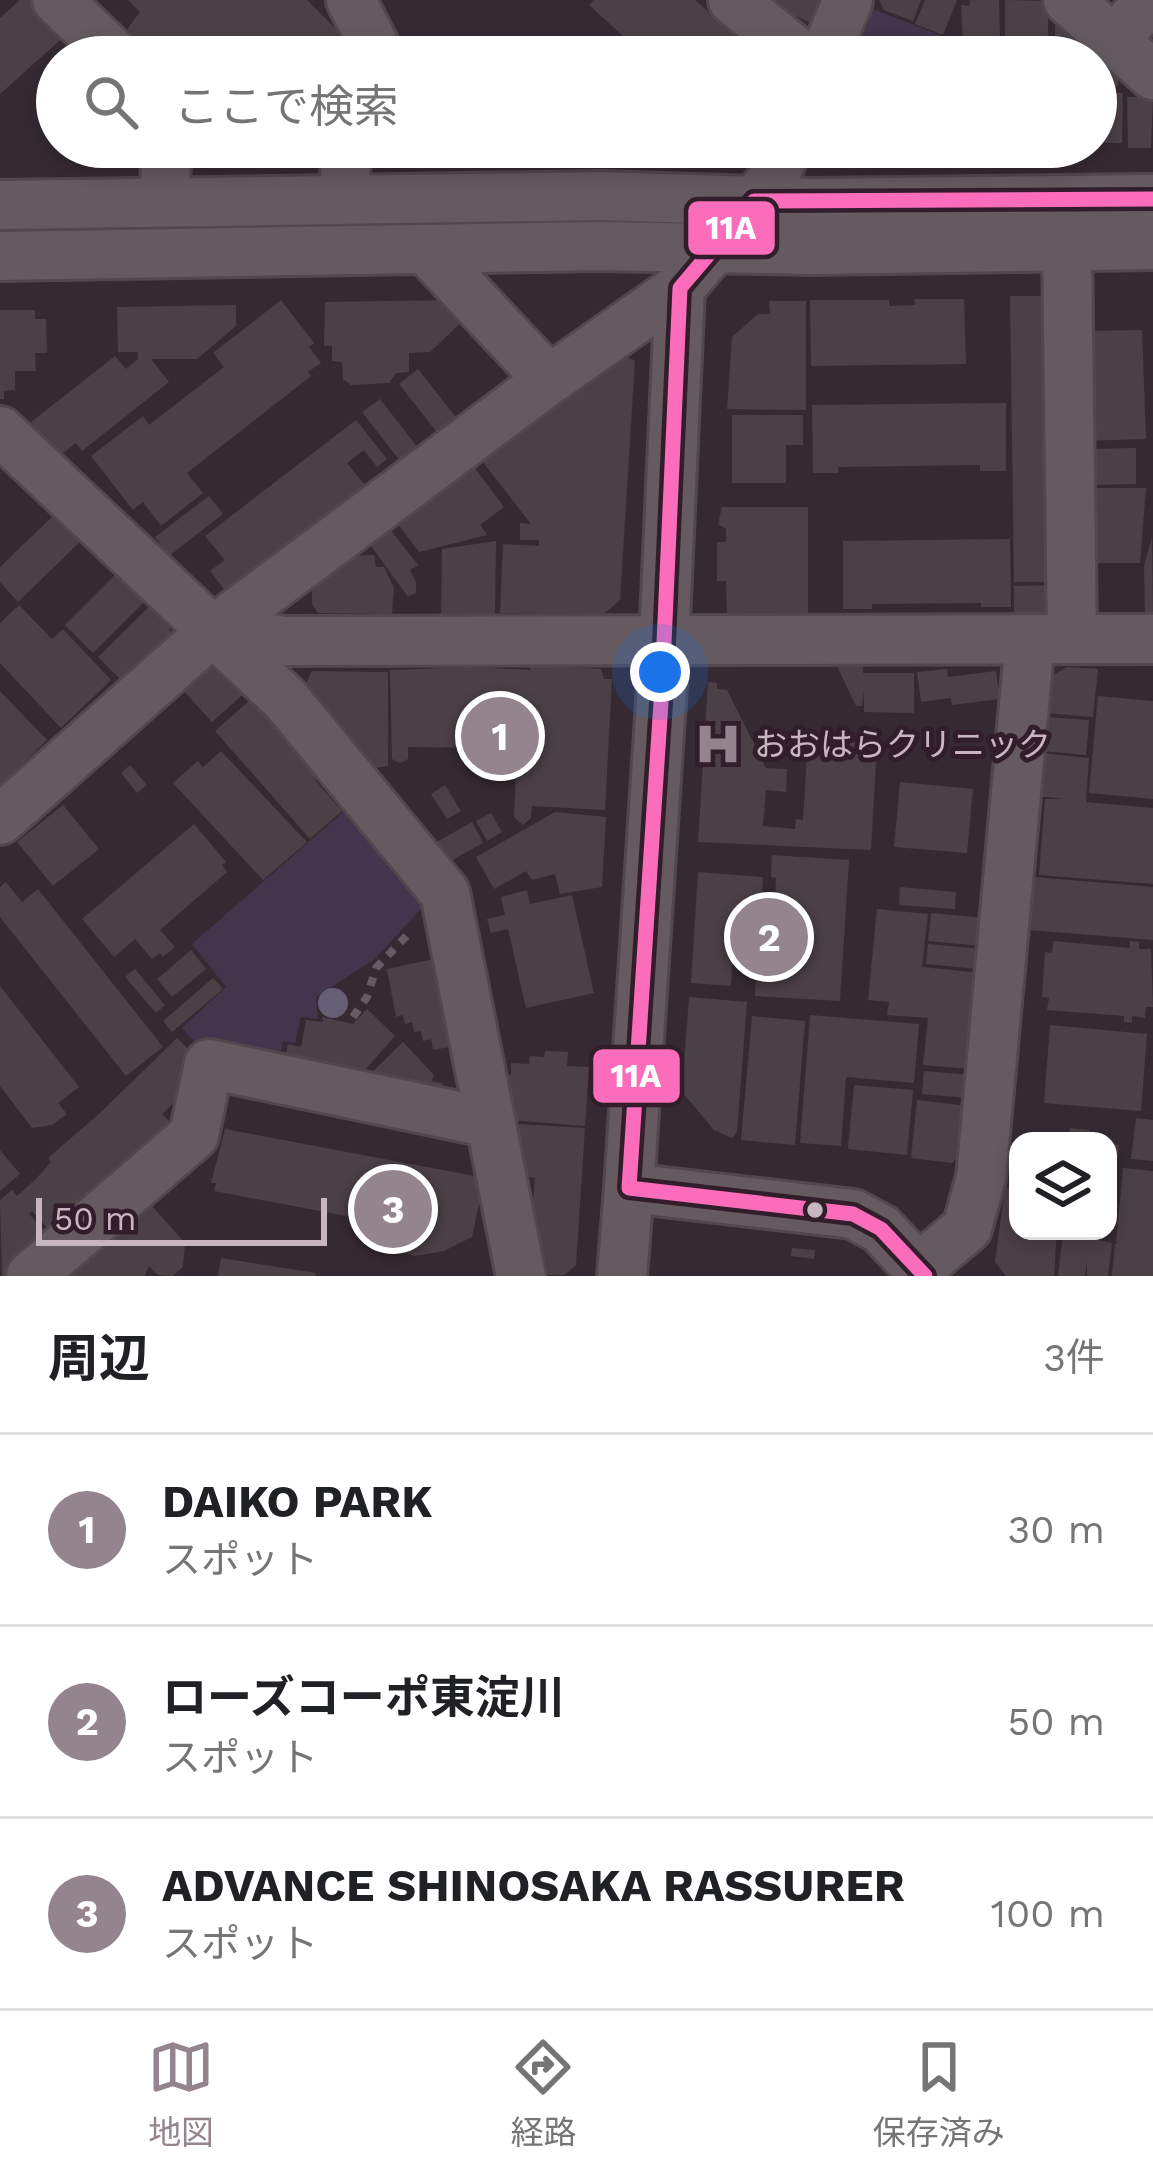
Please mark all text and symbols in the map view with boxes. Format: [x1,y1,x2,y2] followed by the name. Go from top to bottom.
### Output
[36,36,1117,168] search box
[78,69,144,135] icon: search
[174,80,399,133] text: ここで検索
[686,199,777,257] line badge: 11A
[706,208,757,247] text: 11A
[630,642,690,702] your location
[461,691,539,781] pin: 1
[693,719,743,769] hospital icon: おおはらクリニック
[754,725,1051,764] place label: おおはらクリニック
[730,892,808,982] pin: 2
[591,1047,682,1105] line badge: 11A
[611,1056,662,1095] text: 11A
[1009,1132,1117,1240] map controls
[1009,1132,1117,1240] button: layers
[354,1164,432,1254] pin: 3
[36,1192,327,1245] scale bar
[54,1199,136,1238] text: 50 m
[804,1199,826,1221] unlabelled marker
[48,1329,150,1388] text: 周辺
[1043,1335,1105,1380] text: 3件
[162,1475,432,1528] text: DAIKO PARK
[79,1507,95,1552] text: 1
[1008,1507,1105,1552] text: 30 m
[162,1537,318,1582] text: スポット
[162,1671,565,1724] text: ローズコーポ東淀川
[75,1699,99,1744] text: 2
[1008,1699,1105,1744] text: 50 m
[162,1735,318,1780] text: スポット
[162,1859,905,1912] text: ADVANCE SHINOSAKA RASSURER
[75,1891,99,1936] text: 3
[991,1891,1105,1936] text: 100 m
[162,1921,318,1966] text: スポット
[148,2034,214,2154] tab: 地図
[510,2034,576,2154] tab: 経路
[873,2034,1005,2154] tab: 保存済み

